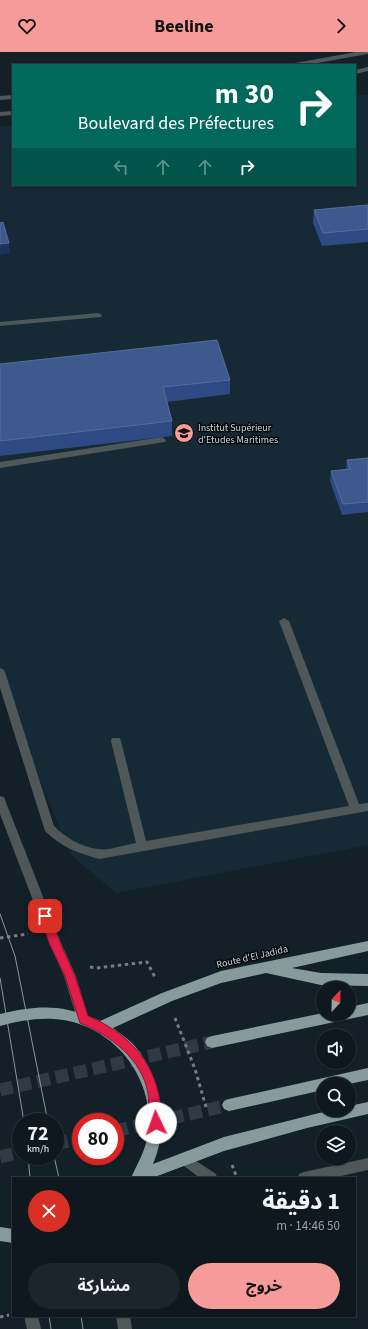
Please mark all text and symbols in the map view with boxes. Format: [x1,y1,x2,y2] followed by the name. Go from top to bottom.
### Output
[154,14,214,39] text: Beeline
[16,15,38,37] icon: heart
[330,15,352,37] icon: forward
[215,74,274,114] text: 30 m
[288,80,340,132] icon: right
[78,111,274,136] text: Boulevard des Préfectures
[110,156,132,178] icon: left
[152,156,174,178] icon: ahead
[194,156,216,178] icon: ahead
[236,156,258,178] icon: right
[198,421,278,447] place label: Institut Supérieur d'Etudes Maritimes
[173,422,195,444] school or university icon: Institut Supérieur d'Etudes Maritimes
[28,899,62,933] pin
[34,905,56,927] icon: arrive
[215,942,289,972] street label: Route d'El Jadida
[316,981,356,1021] north arrow
[316,981,356,1165] map controls
[316,1029,356,1069] button: sound
[316,1077,356,1117] button: search
[135,1102,177,1144] position arrow
[72,1113,124,1165] speed limit sign: 80
[27,1120,49,1148] text: 72
[316,1125,356,1165] button: layers
[27,1142,49,1156] text: km/h
[262,1184,340,1219] text: 1 دقيقة
[28,1190,70,1232] button: close
[276,1217,340,1235] text: 50 m · 14:46
[28,1263,180,1309] button: مشاركة
[188,1263,340,1309] button: خروج

